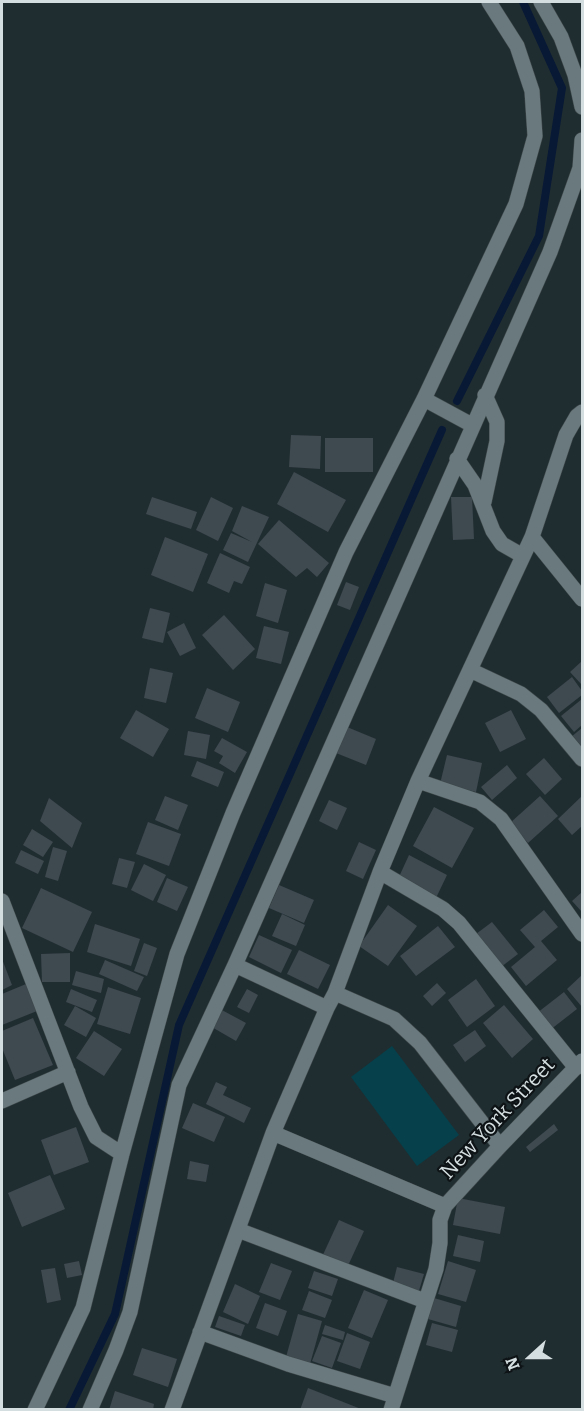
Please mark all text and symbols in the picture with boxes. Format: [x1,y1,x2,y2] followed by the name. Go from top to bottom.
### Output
[435,1053,561,1185] street label: New York Street
[500,1327,560,1387] north arrow
[502,1354,524,1373] text: N

